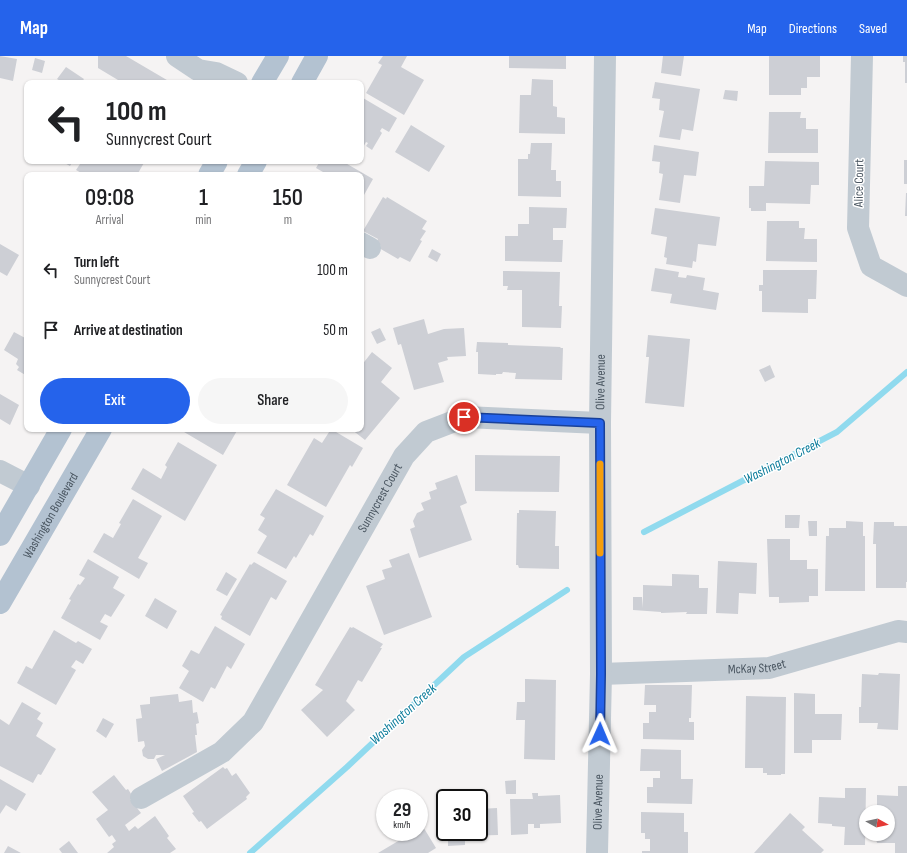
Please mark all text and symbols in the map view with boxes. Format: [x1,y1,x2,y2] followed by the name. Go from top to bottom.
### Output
[20,17,48,40] text: Map
[747,20,767,37] text: Map
[789,20,837,37] text: Directions
[859,20,887,37] text: Saved
[106,95,167,128] text: 100 m
[40,96,92,148] icon: left
[106,129,212,150] text: Sunnycrest Court
[851,159,867,208] street label: Alice Court
[85,183,134,212] text: 09:08
[199,183,208,212] text: 1
[273,183,303,212] text: 150
[96,212,124,228] text: Arrival
[195,212,212,228] text: min
[284,212,292,228] text: m
[74,253,119,272] text: Turn left
[40,259,62,281] icon: left
[317,261,348,280] text: 100 m
[74,272,150,288] text: Sunnycrest Court
[40,319,62,341] icon: arrive
[74,321,183,340] text: Arrive at destination
[323,321,348,340] text: 50 m
[592,354,609,410] street label: Olive Avenue
[40,378,190,424] button: Exit
[198,378,348,424] button: Share
[447,400,481,434] pin
[453,406,475,428] icon: arrive
[741,434,824,488] water label: Washington Creek
[354,461,406,535] street label: Sunnycrest Court
[20,470,82,561] street label: Washington Boulevard
[728,656,788,677] street label: McKay Street
[366,679,440,748] water label: Washington Creek
[579,713,621,755] position arrow
[590,774,607,830] street label: Olive Avenue
[436,789,488,841] speed limit sign: 30
[393,798,411,822] text: 29
[859,805,895,841] north arrow
[859,805,895,841] map controls
[393,819,411,831] text: km/h

